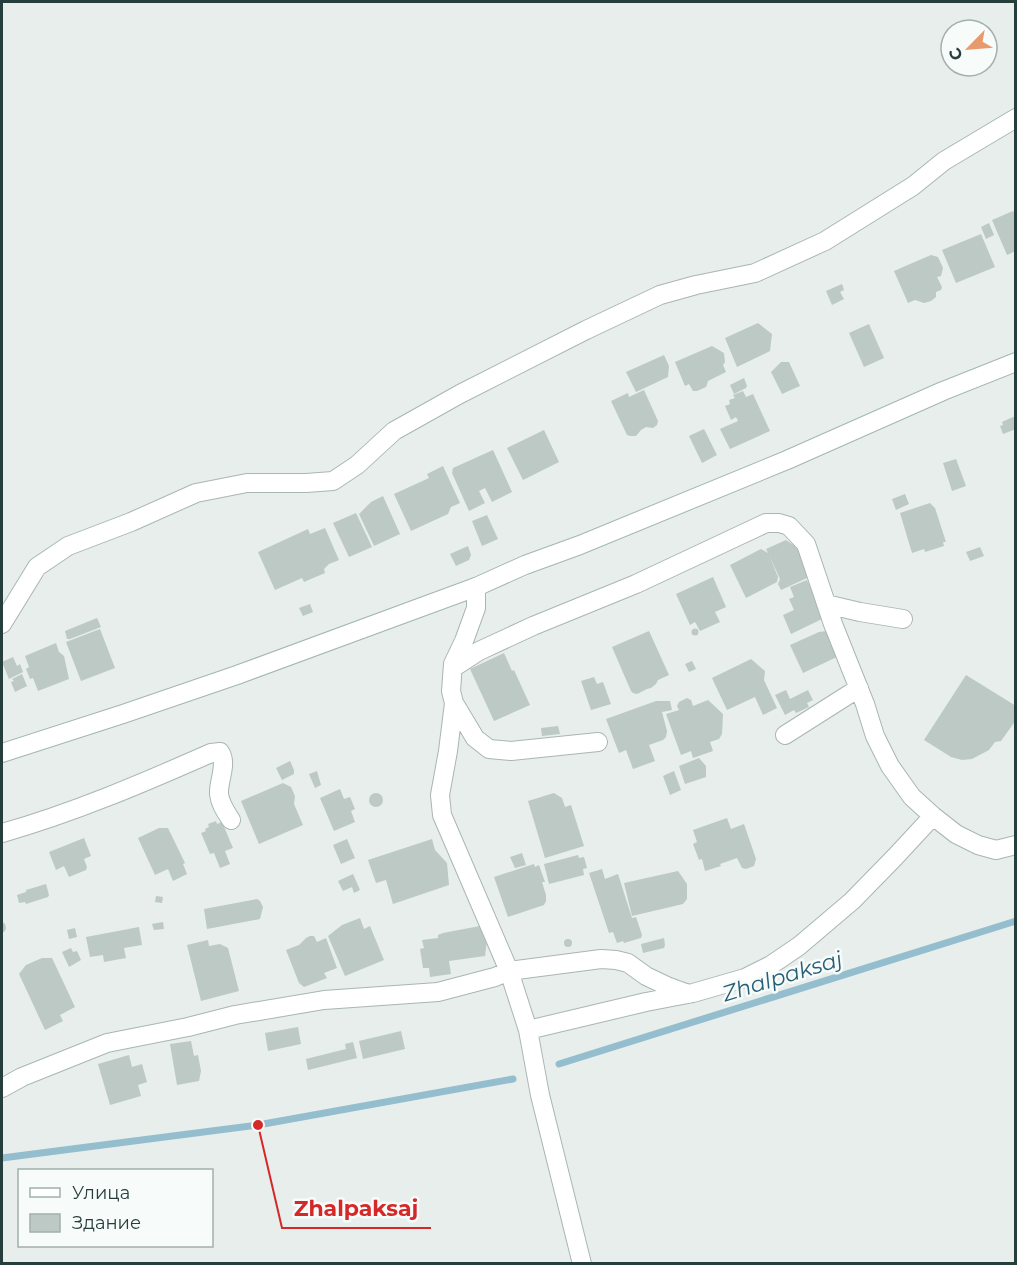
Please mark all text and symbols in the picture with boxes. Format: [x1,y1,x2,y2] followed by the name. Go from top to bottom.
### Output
[939,18,999,78] north arrow
[945,45,967,63] text: С
[718,945,846,1008] water label: Zhalpaksaj
[18,1169,213,1247] legend
[72,1182,130,1204] text: Улица
[282,1188,431,1228] callout: Zhalpaksaj
[294,1195,418,1222] text: Zhalpaksaj
[72,1212,141,1234] text: Здание

